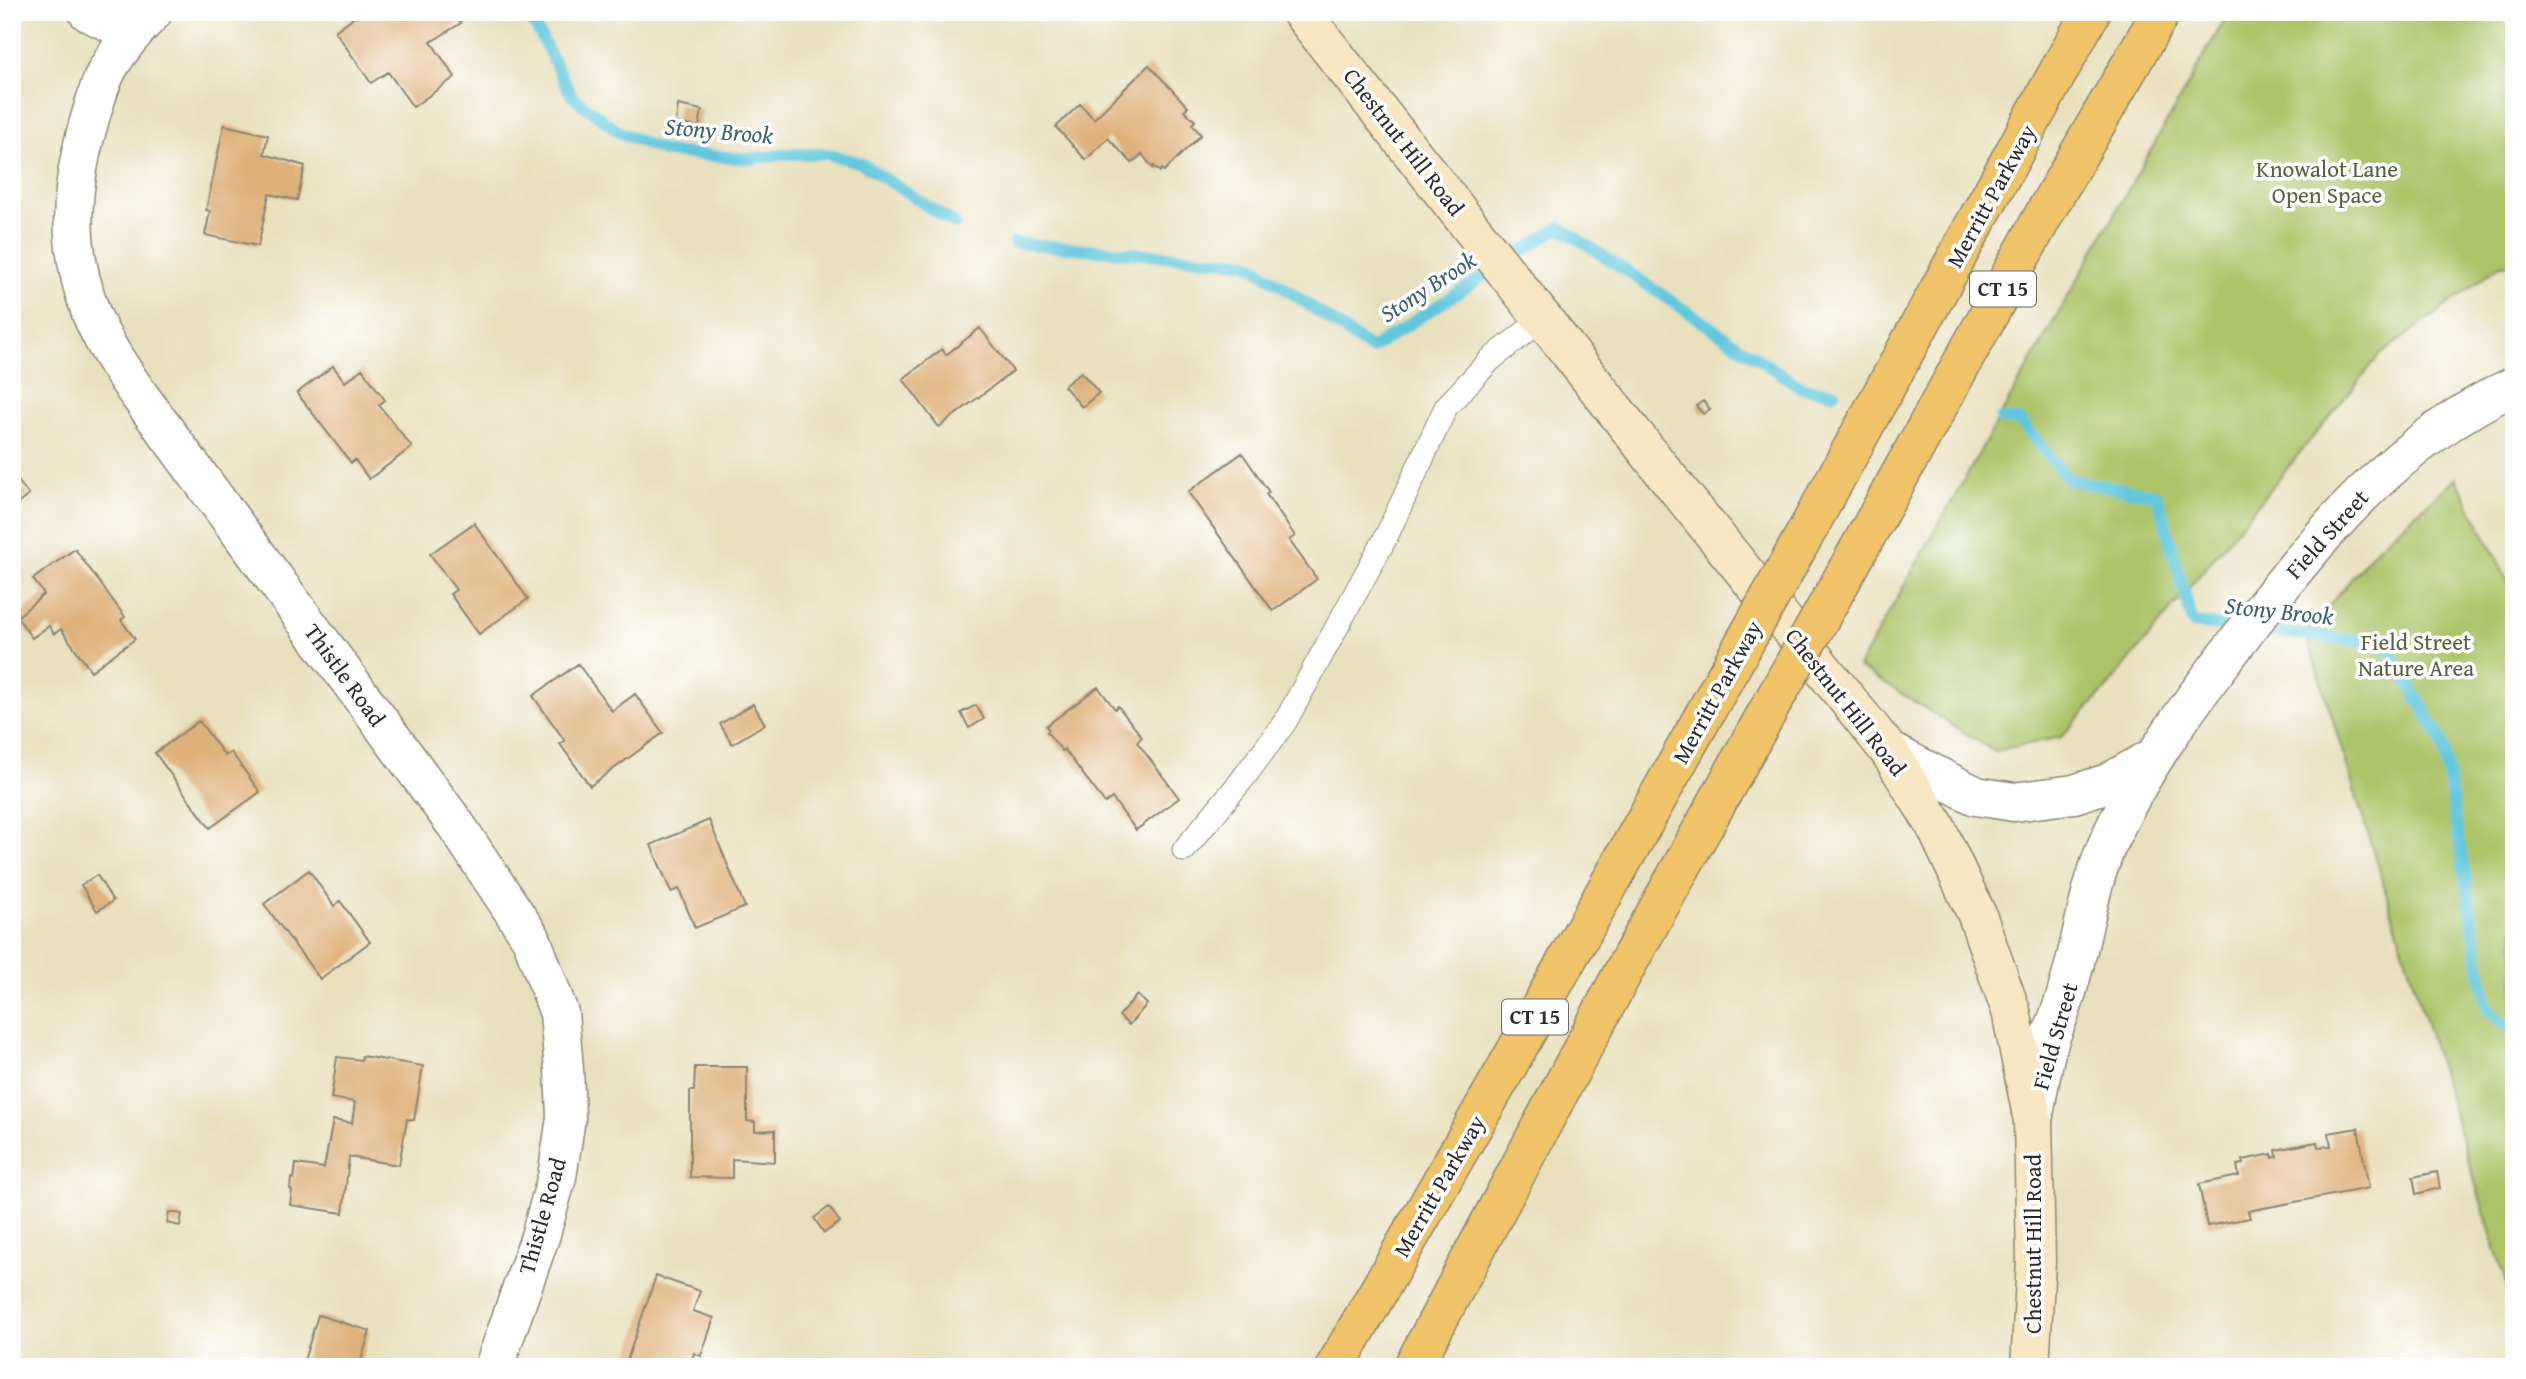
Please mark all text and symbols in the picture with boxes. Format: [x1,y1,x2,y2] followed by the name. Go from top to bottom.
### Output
[1336,61,1473,223] street label: Chestnut Hill Road
[663,108,775,153] water label: Stony Brook
[1938,118,2044,273] street label: Merritt Parkway
[2256,152,2398,211] park label: Knowalot Lane Open Space
[1373,242,1483,331] water label: Stony Brook
[1970,272,2036,306] road number: CT 15
[2277,482,2376,586] street label: Field Street
[2223,587,2335,634] water label: Stony Brook
[1664,614,1770,769] street label: Merritt Parkway
[297,616,394,734] street label: Thistle Road
[1778,621,1915,783] street label: Chestnut Hill Road
[2358,625,2474,684] park label: Field Street Nature Area
[2023,978,2086,1093] street label: Field Street
[1502,1000,1568,1034] road number: CT 15
[1385,1108,1493,1263] street label: Merritt Parkway
[509,1153,574,1278] street label: Thistle Road
[2016,1153,2049,1334] street label: Chestnut Hill Road

